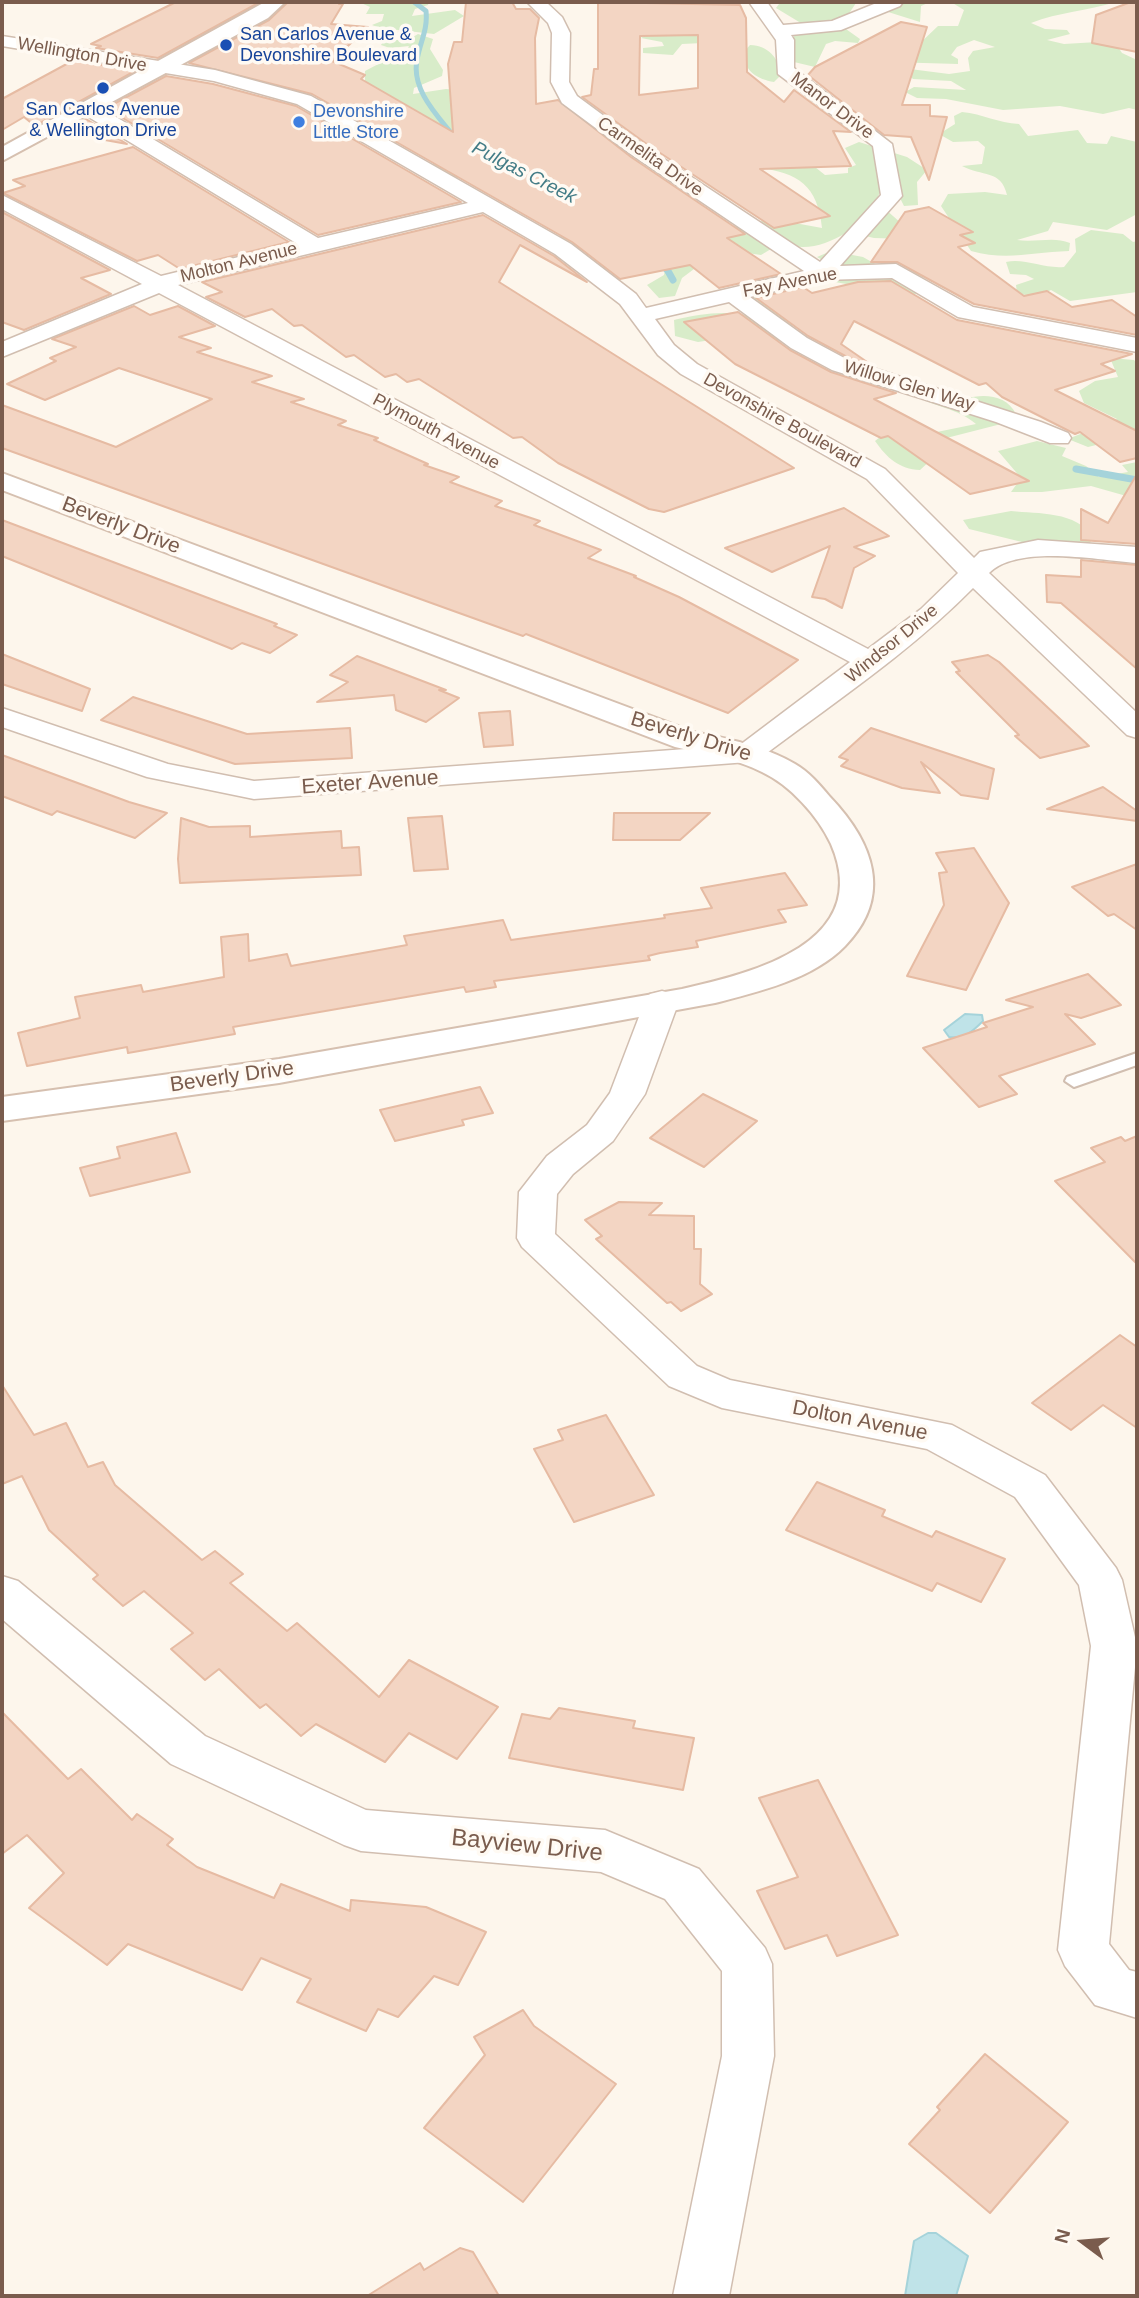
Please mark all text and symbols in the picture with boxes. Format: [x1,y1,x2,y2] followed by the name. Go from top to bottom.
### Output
[240,24,417,66] place label: San Carlos Avenue & Devonshire Boulevard
[16,33,148,77] street label: Wellington Drive
[218,37,234,53] marker: San Carlos Avenue & Devonshire Boulevard
[786,68,878,144] street label: Manor Drive
[95,80,111,96] marker: San Carlos Avenue & Wellington Drive
[26,99,180,142] place label: San Carlos Avenue & Wellington Drive
[313,101,404,144] place label: Devonshire Little Store
[593,113,707,201] street label: Carmelita Drive
[291,114,307,130] marker: Devonshire Little Store
[468,137,580,209] water label: Pulgas Creek
[178,238,300,288] street label: Molton Avenue
[741,263,839,303] street label: Fay Avenue
[841,356,977,416] street label: Willow Glen Way
[699,369,865,473] street label: Devonshire Boulevard
[369,389,503,475] street label: Plymouth Avenue
[58,492,184,560] street label: Beverly Drive
[841,600,943,688] street label: Windsor Drive
[628,707,754,767] street label: Beverly Drive
[301,766,439,800] street label: Exeter Avenue
[168,1056,296,1098] street label: Beverly Drive
[790,1396,930,1446] street label: Dolton Avenue
[450,1824,604,1868] street label: Bayview Drive
[1048,2207,1118,2277] north arrow
[1050,2227,1074,2246] text: N

